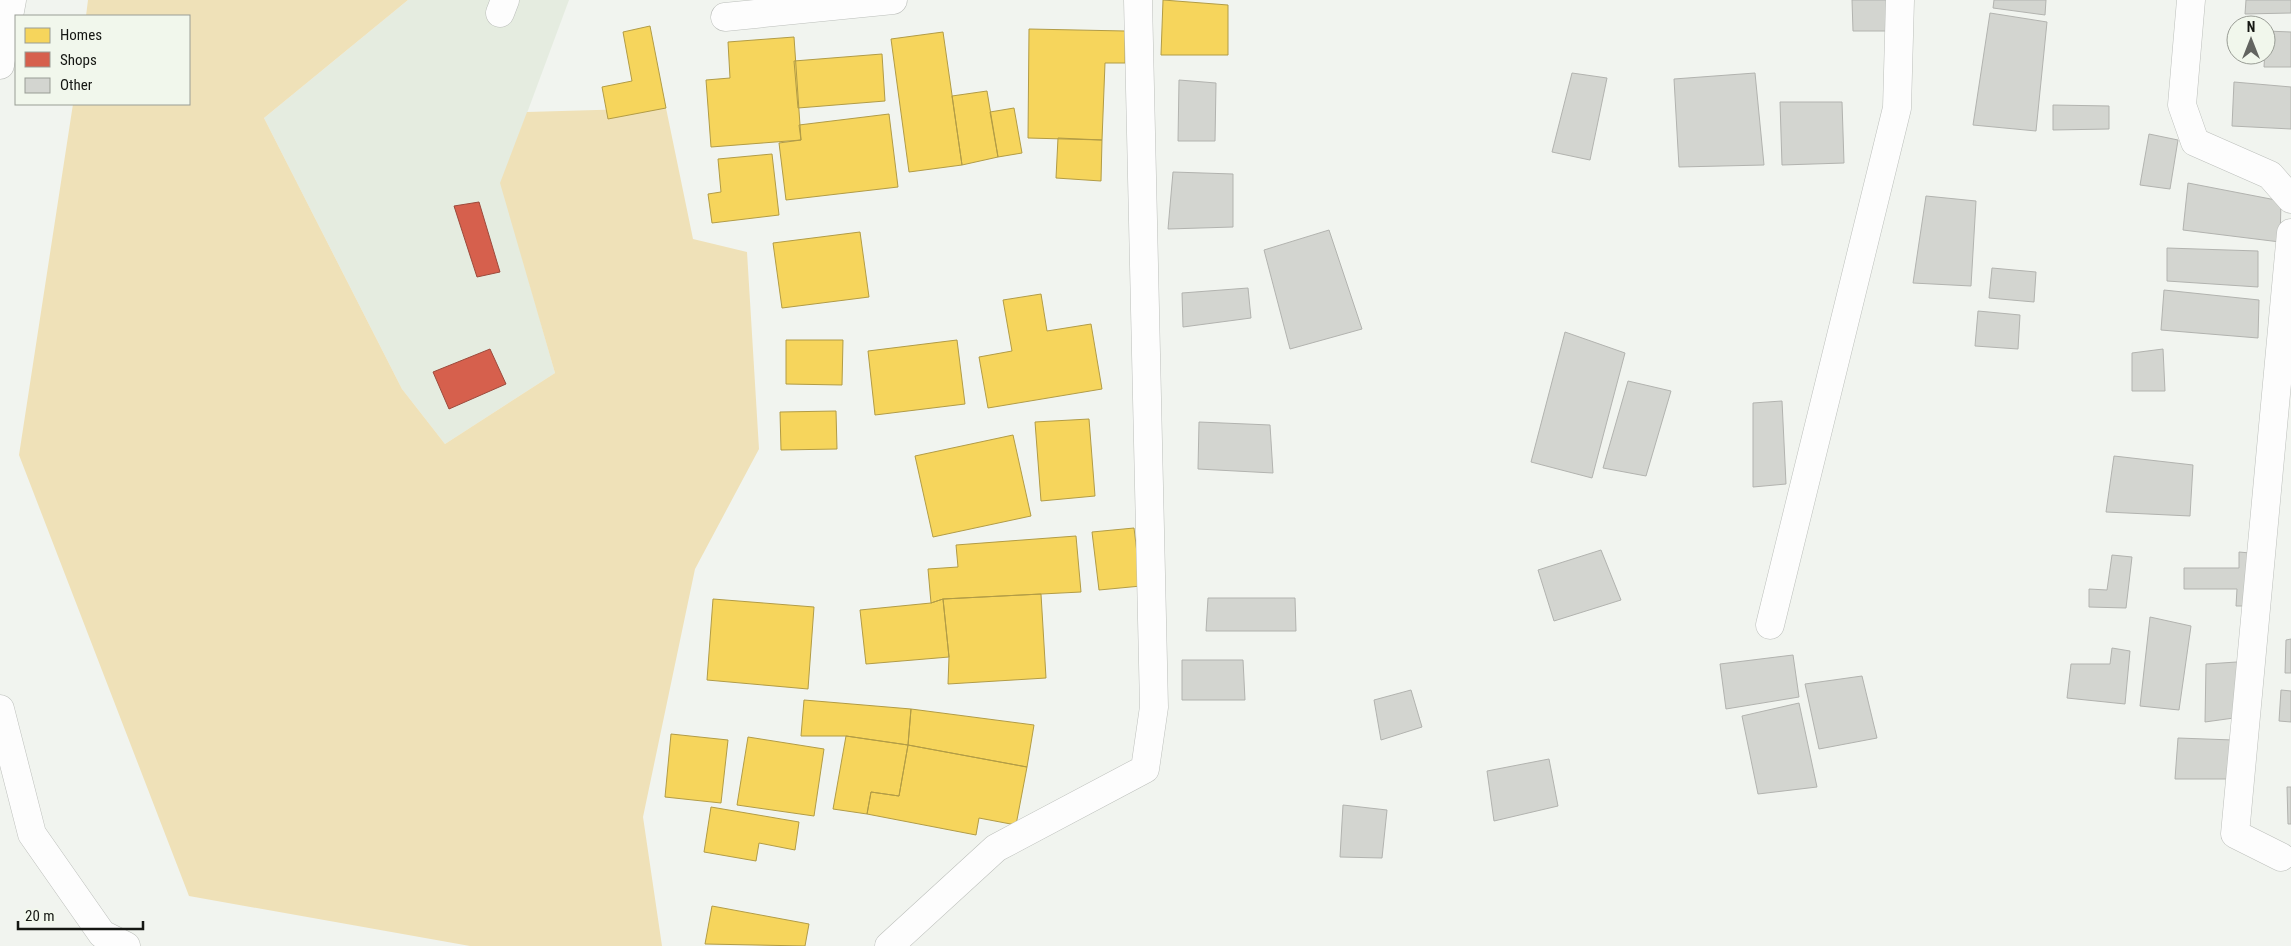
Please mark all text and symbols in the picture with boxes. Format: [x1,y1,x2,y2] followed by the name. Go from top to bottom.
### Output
[15,15,190,105] legend
[2226,15,2276,65] north arrow
[2247,19,2255,35] text: N
[60,26,102,44] text: Homes
[60,51,97,69] text: Shops
[60,76,93,94] text: Other
[18,898,142,930] scale bar
[25,907,55,925] text: 20 m

